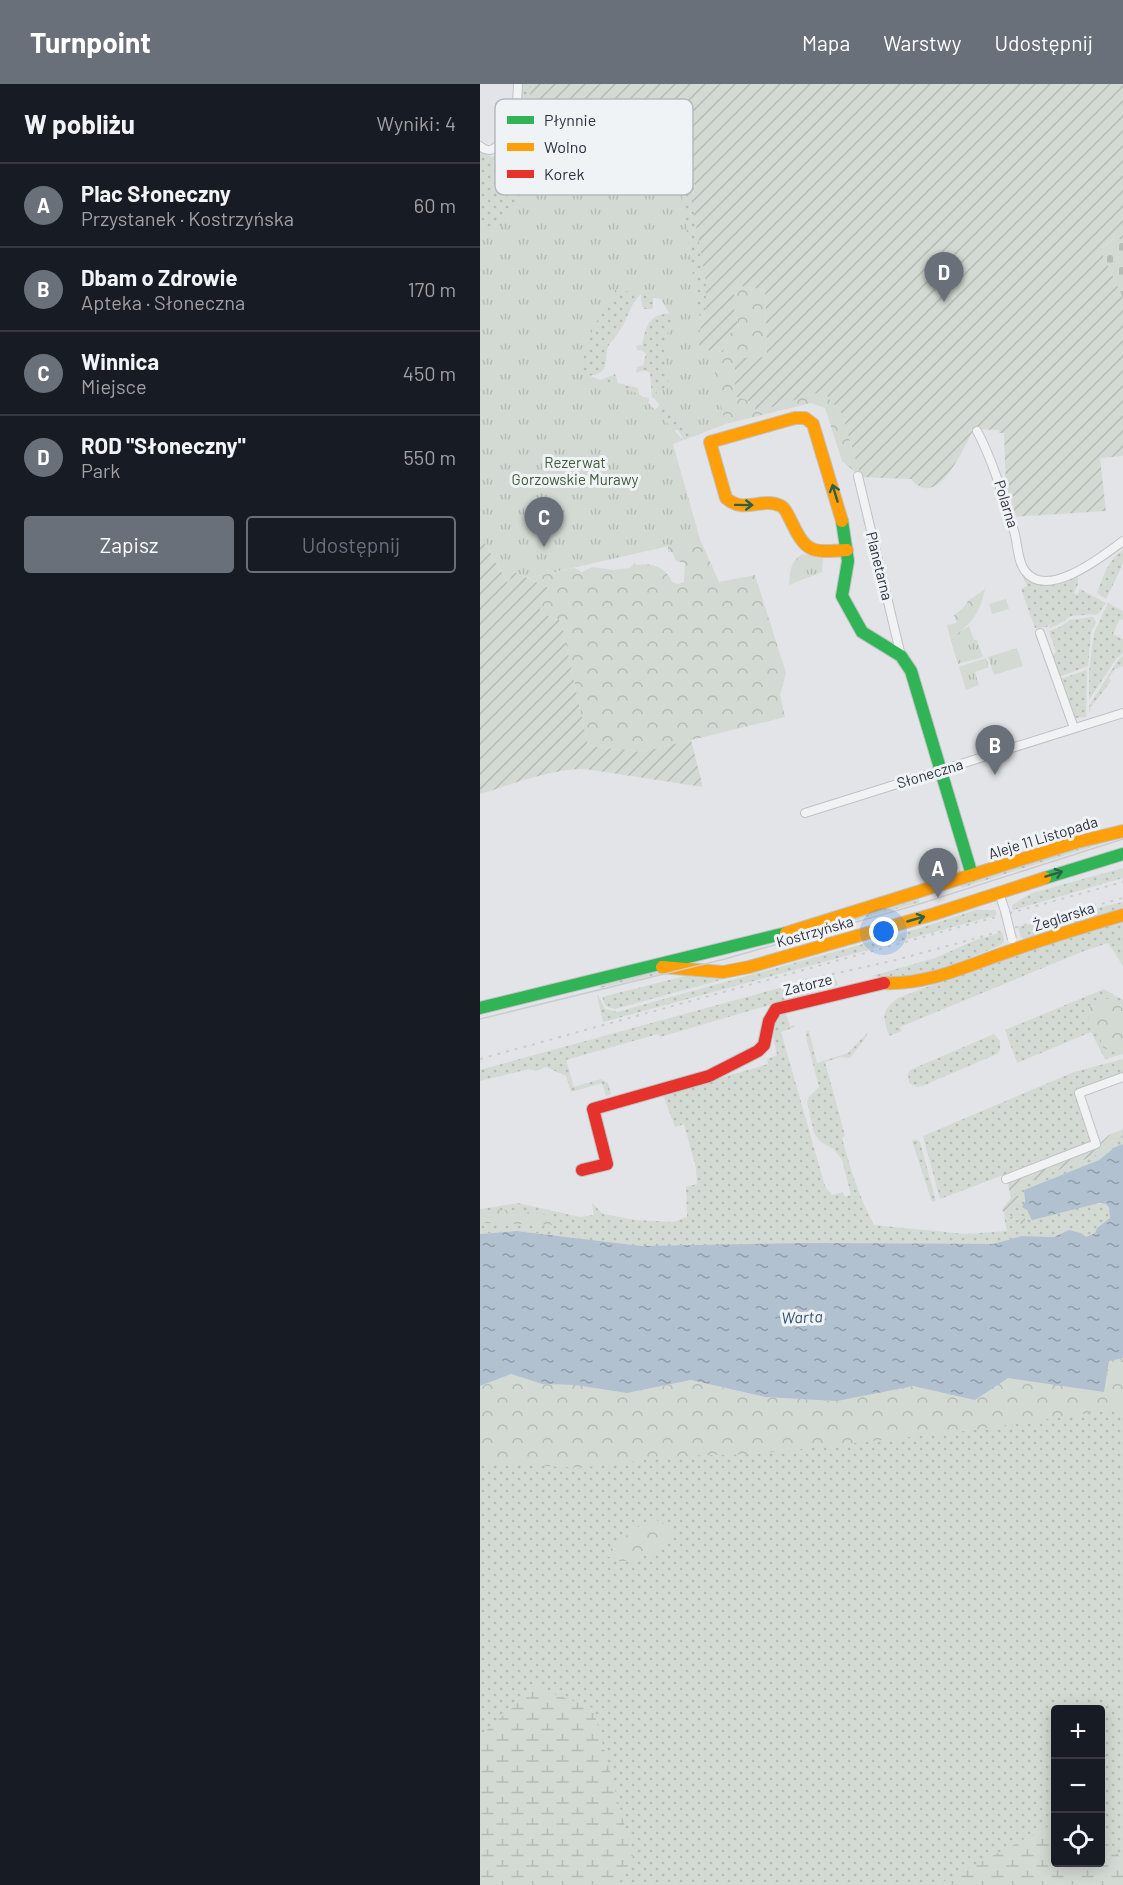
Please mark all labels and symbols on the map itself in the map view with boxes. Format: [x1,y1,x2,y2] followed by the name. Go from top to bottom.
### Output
[495,99,693,195] legend
[544,110,596,129] text: Płynnie
[544,137,587,156] text: Wolno
[544,164,585,183] text: Korek
[924,252,964,302] pin: D
[512,453,638,488] park label: Rezerwat Gorzowskie Murawy
[991,478,1023,530] street label: Polarna
[828,484,839,503] one-way arrow
[524,498,564,547] pin: C
[733,499,753,511] one-way arrow
[863,530,897,602] street label: Planetarna
[976,726,1014,775] pin: B
[894,754,965,792] street label: Słoneczna
[986,812,1100,862] street label: Aleje 11 Listopada
[918,848,958,898] pin: A
[1044,868,1063,879] one-way arrow
[1031,898,1096,934] street label: Żeglarska
[774,911,855,951] street label: Kostrzyńska
[906,913,925,924] one-way arrow
[869,917,898,946] your location
[782,969,834,999] street label: Zatorze
[781,1306,823,1327] water label: Warta

